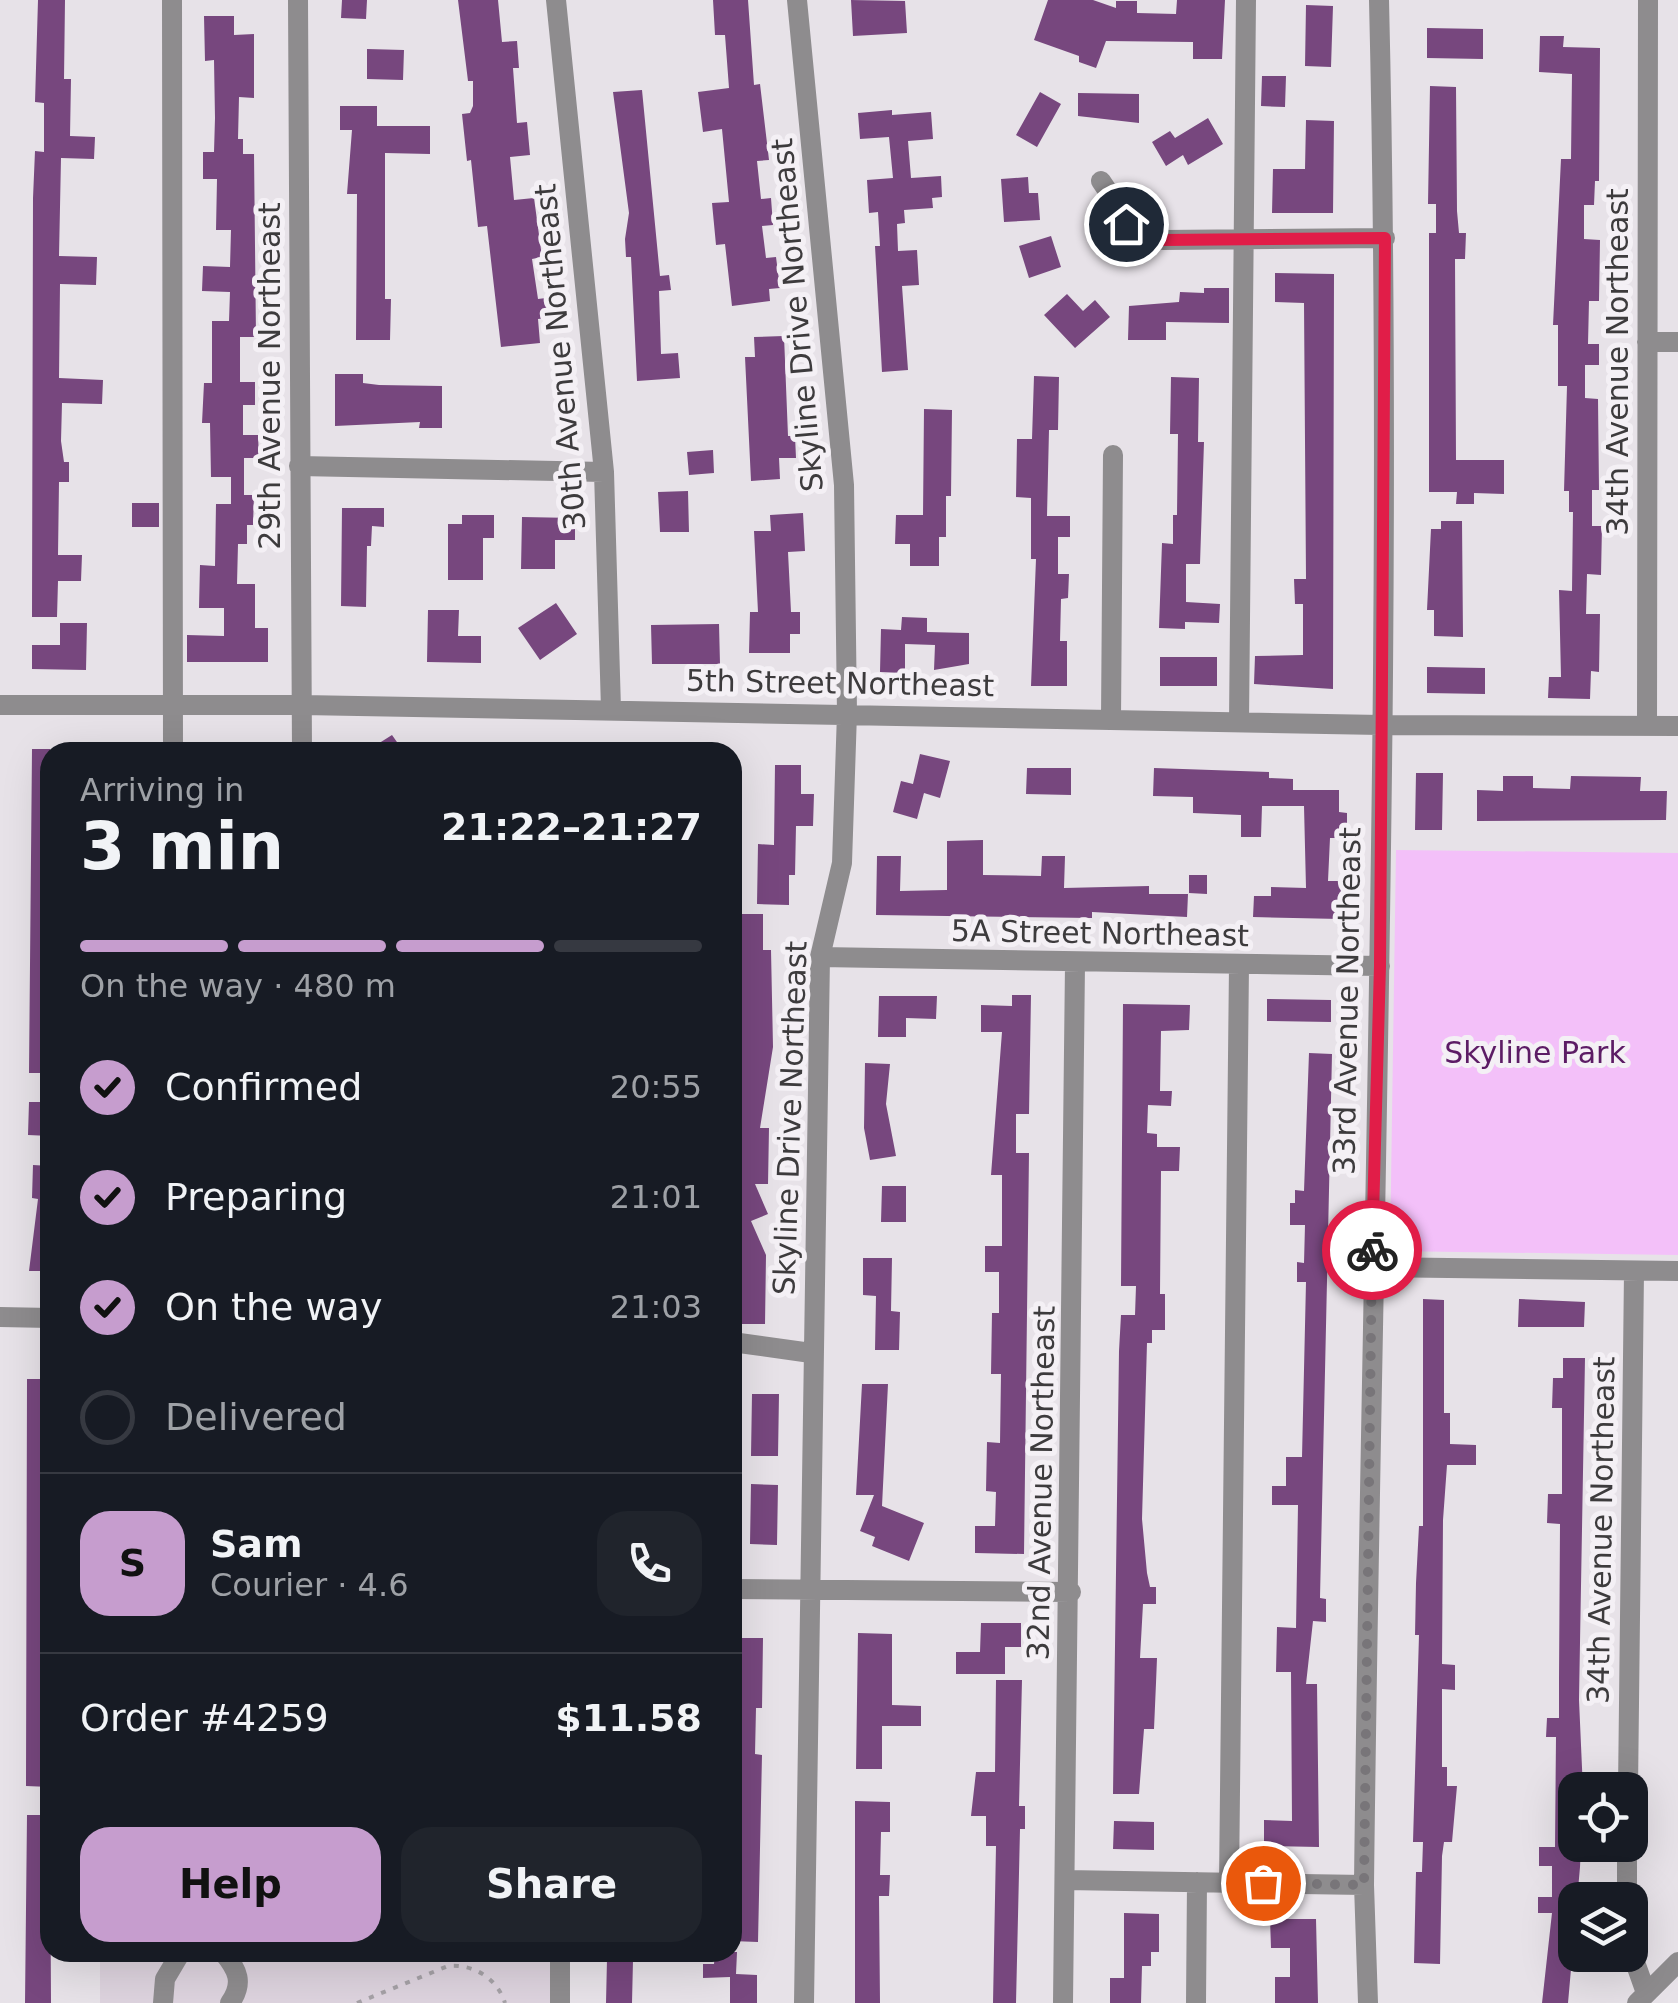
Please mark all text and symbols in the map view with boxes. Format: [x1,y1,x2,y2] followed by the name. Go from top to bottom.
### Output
[764,137,830,493] street label: Skyline Drive Northeast
[527,182,593,532] street label: 30th Avenue Northeast
[1084,182,1169,267] pin
[1600,188,1635,536] street label: 34th Avenue Northeast
[1099,197,1154,252] icon: home
[252,202,287,550] street label: 29th Avenue Northeast
[686,663,995,703] street label: 5th Street Northeast
[80,771,244,809] text: Arriving in
[441,805,702,849] text: 21:22–21:27
[80,809,284,884] text: 3 min
[1326,827,1368,1175] street label: 33rd Avenue Northeast
[951,913,1250,953] street label: 5A Street Northeast
[766,940,814,1296] street label: Skyline Drive Northeast
[80,967,396,1005] text: On the way · 480 m
[1444,1035,1626,1070] park label: Skyline Park
[80,1060,135,1115] icon: check
[165,1065,362,1109] text: Confirmed
[610,1068,702,1106] text: 20:55
[80,1170,135,1225] icon: check
[165,1175,347,1219] text: Preparing
[610,1178,702,1216] text: 21:01
[1322,1200,1422,1300] courier
[1345,1223,1400,1278] icon: bike
[80,1280,135,1335] icon: check
[165,1285,382,1329] text: On the way
[610,1288,702,1326] text: 21:03
[1020,1305,1062,1661] street label: 32nd Avenue Northeast
[1580,1356,1622,1704] street label: 34th Avenue Northeast
[165,1395,347,1439] text: Delivered
[597,1511,702,1616] button: phone
[210,1522,303,1566] text: Sam
[119,1541,146,1585] text: S
[210,1566,409,1604] text: Courier · 4.6
[80,1696,329,1740] text: Order #4259
[555,1696,702,1740] text: $11.58
[1558,1772,1648,1972] map controls
[1558,1772,1648,1862] button: locate
[80,1827,381,1942] button: Help
[401,1827,702,1942] button: Share
[1221,1841,1306,1926] pin
[1236,1856,1291,1911] icon: bag
[1558,1882,1648,1972] button: layers

